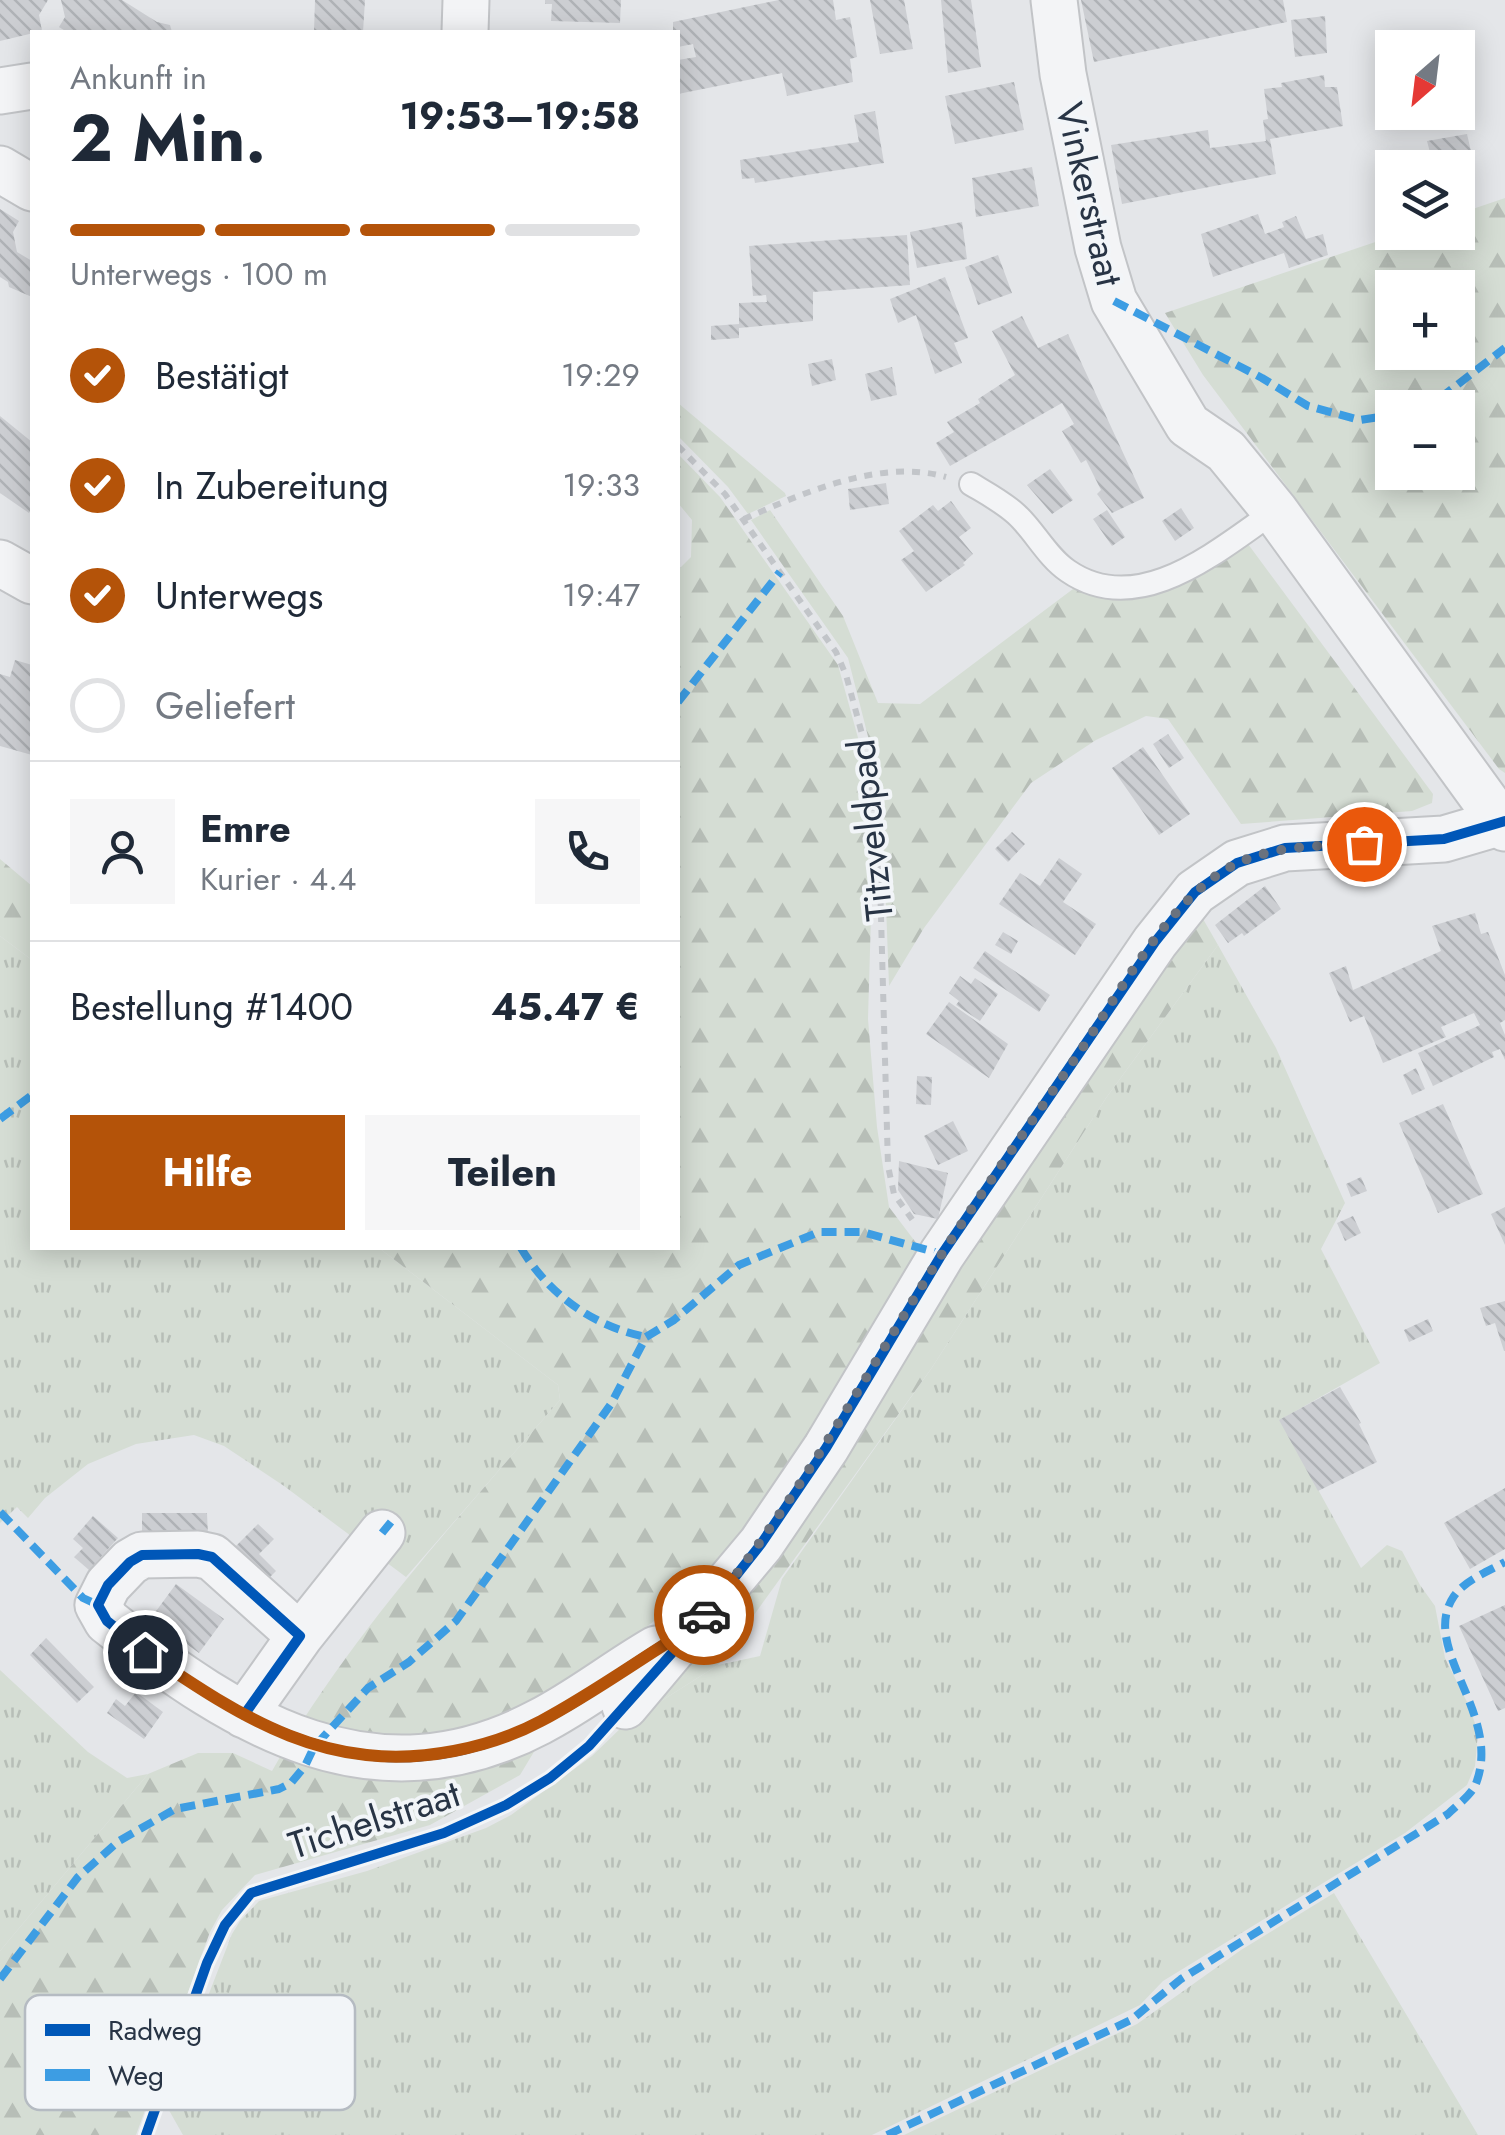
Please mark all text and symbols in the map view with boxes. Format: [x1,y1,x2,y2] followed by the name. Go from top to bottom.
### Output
[1375,30,1475,130] north arrow
[1375,30,1475,490] map controls
[70,55,207,101] text: Ankunft in
[400,88,640,143] text: 19:53–19:58
[70,91,266,185] text: 2 Min.
[1042,97,1138,291] street label: Vinkerstraat
[1375,150,1475,250] button: layers
[70,251,328,297] text: Unterwegs · 100 m
[1375,270,1475,370] button: +
[70,348,125,403] icon: check
[155,348,288,403] text: Bestätigt
[561,352,640,398] text: 19:29
[1375,390,1475,490] button: −
[70,458,125,513] icon: check
[155,458,389,513] text: In Zubereitung
[563,462,640,508] text: 19:33
[70,568,125,623] icon: check
[155,568,323,623] text: Unterwegs
[562,572,640,618] text: 19:47
[155,678,295,733] text: Geliefert
[833,736,907,924] street label: Titzveldpad
[70,799,175,904] button: person
[535,799,640,904] button: phone
[200,801,291,856] text: Emre
[1322,802,1407,887] pin
[1337,817,1392,872] icon: bag
[200,856,356,902] text: Kurier · 4.4
[70,979,353,1034] text: Bestellung #1400
[491,979,640,1034] text: 45.47 €
[70,1115,345,1230] button: Hilfe
[365,1115,640,1230] button: Teilen
[654,1565,754,1665] courier
[677,1588,732,1643] icon: car
[103,1610,188,1695] pin
[118,1625,173,1680] icon: home
[281,1765,467,1873] street label: Tichelstraat
[25,1995,355,2110] legend
[108,2010,202,2051] text: Radweg
[108,2055,164,2096] text: Weg

